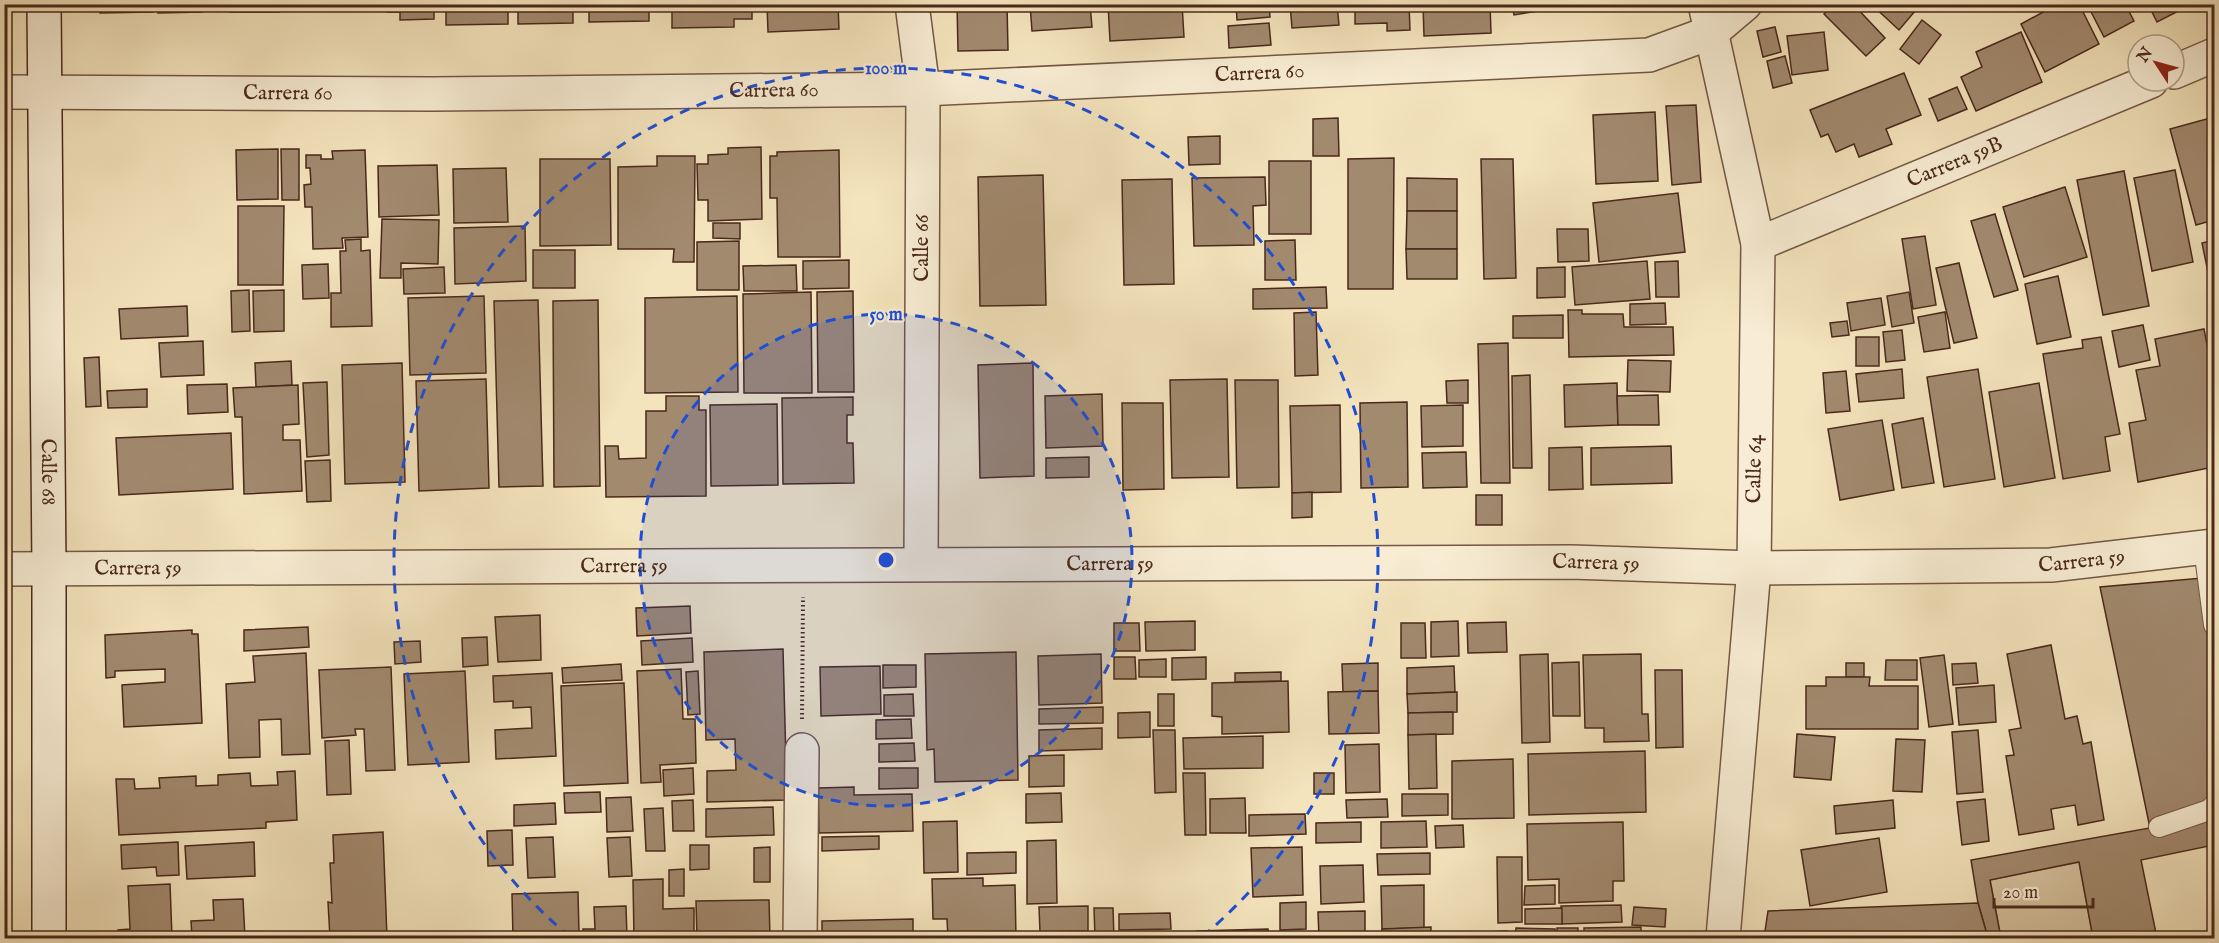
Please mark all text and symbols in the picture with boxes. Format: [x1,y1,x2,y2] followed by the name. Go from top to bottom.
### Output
[2126,33,2186,93] north arrow
[2133,44,2158,68] text: N
[865,58,907,81] text: 100 m
[1214,58,1305,89] street label: Carrera 60
[729,77,819,104] street label: Carrera 60
[243,80,333,107] street label: Carrera 60
[1903,130,2007,194] street label: Carrera 59B
[909,213,936,282] street label: Calle 66
[869,304,903,327] text: 50 m
[1741,434,1769,504] street label: Calle 64
[34,438,62,506] street label: Calle 68
[2038,543,2127,579] street label: Carrera 59
[1552,548,1640,578] street label: Carrera 59
[876,550,896,570] centre of rings
[1066,550,1154,578] street label: Carrera 59
[580,553,668,580] street label: Carrera 59
[94,555,182,582] street label: Carrera 59
[1994,871,2093,909] scale bar
[2003,882,2038,905] text: 20 m

